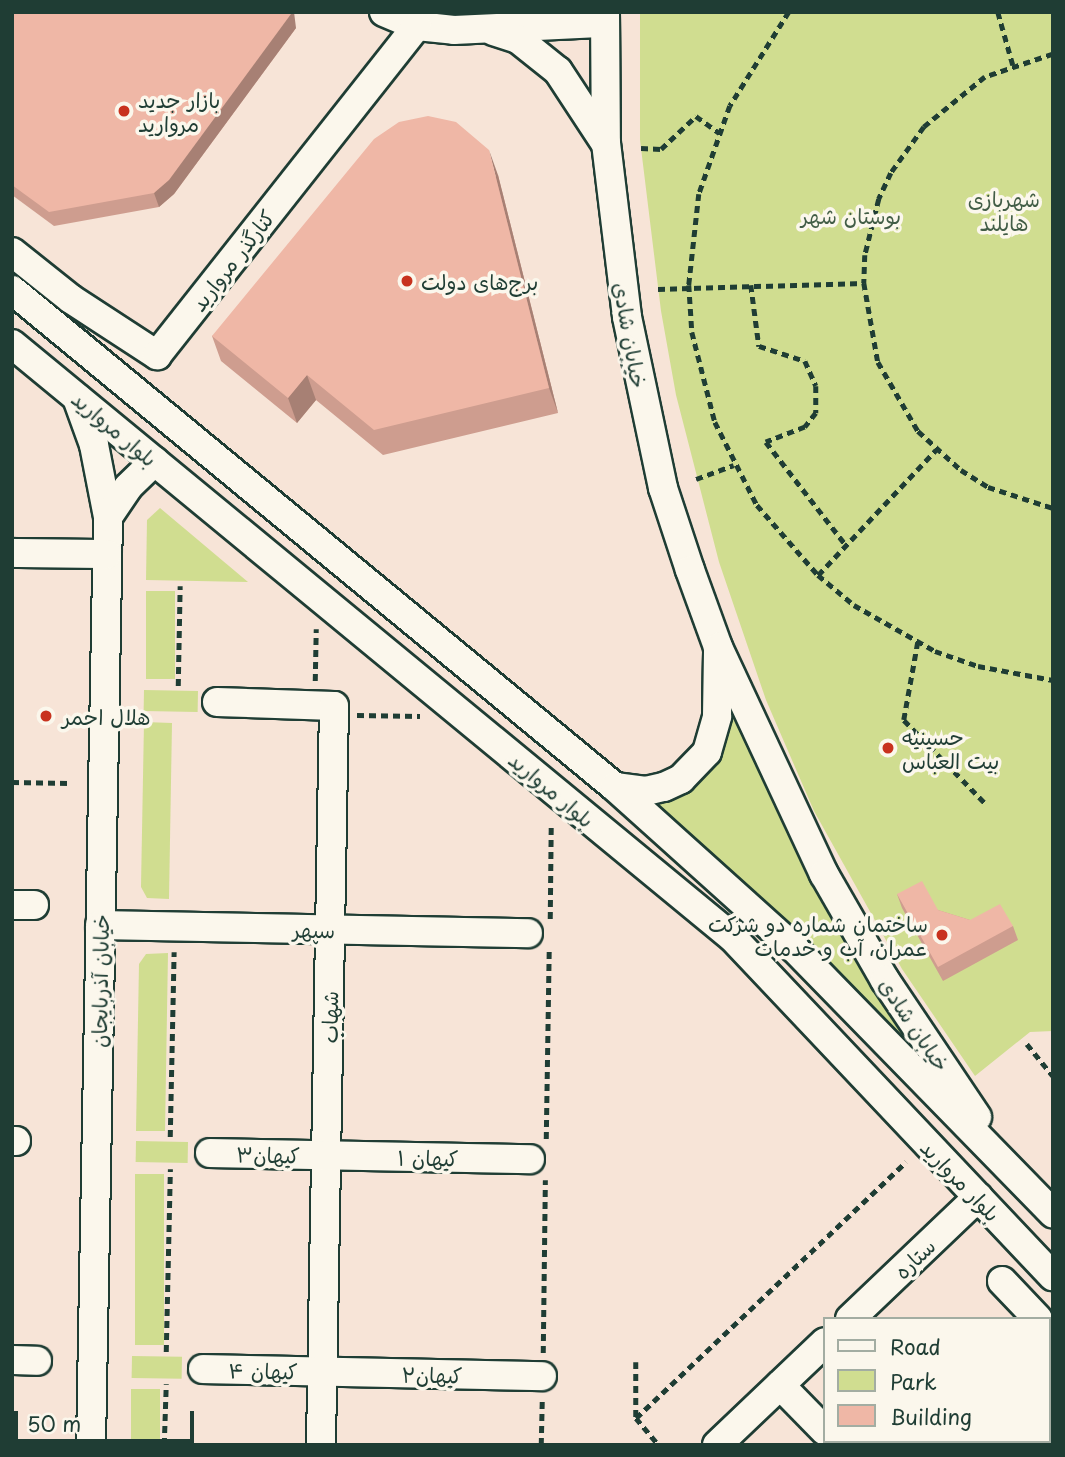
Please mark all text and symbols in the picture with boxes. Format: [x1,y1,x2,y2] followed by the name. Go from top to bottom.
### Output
[138,86,220,136] place label: بازار جدید مروارید
[116,103,132,119] marker: بازار جدید مروارید
[968,185,1040,235] park label: شهربازی هایلند
[801,202,901,228] park label: بوستان شهر
[185,204,279,316] street label: کنارگذر مروارید
[421,268,538,294] place label: برج‌های دولت
[399,273,415,289] marker: برج‌های دولت
[609,280,653,390] street label: خیابان شادی
[67,385,163,471] street label: بلوار مروارید
[62,703,150,729] place label: هلال احمر
[36,706,56,726] marker: هلال احمر
[902,723,999,773] place label: حسینیه بیت العباس
[880,740,896,756] marker: حسینیه بیت العباس
[504,746,600,832] street label: بلوار مروارید
[708,910,928,960] place label: ساختمان شماره دو شرکت عمران، آب و خدمات
[85,914,113,1048] street label: خیابان آذربایجان
[293,916,335,942] street label: سپهر
[934,927,950,943] marker: ساختمان شماره دو شرکت عمران، آب و خدمات
[875,973,955,1075] street label: خیابان شادی
[316,991,342,1043] street label: شهاب
[916,1134,1006,1226] street label: بلوار مروارید
[236,1141,300,1167] street label: کیهان۳
[397,1144,459,1170] street label: کیهان ۱
[888,1233,940,1283] street label: ستاره
[824,1317,1051,1443] legend
[890,1330,941,1362] text: Road
[228,1357,298,1383] street label: کیهان ۴
[401,1361,463,1387] street label: کیهان۲
[890,1365,937,1397] text: Park
[18,1398,198,1442] scale bar
[890,1400,972,1432] text: Building
[27,1407,81,1439] text: 50 m

